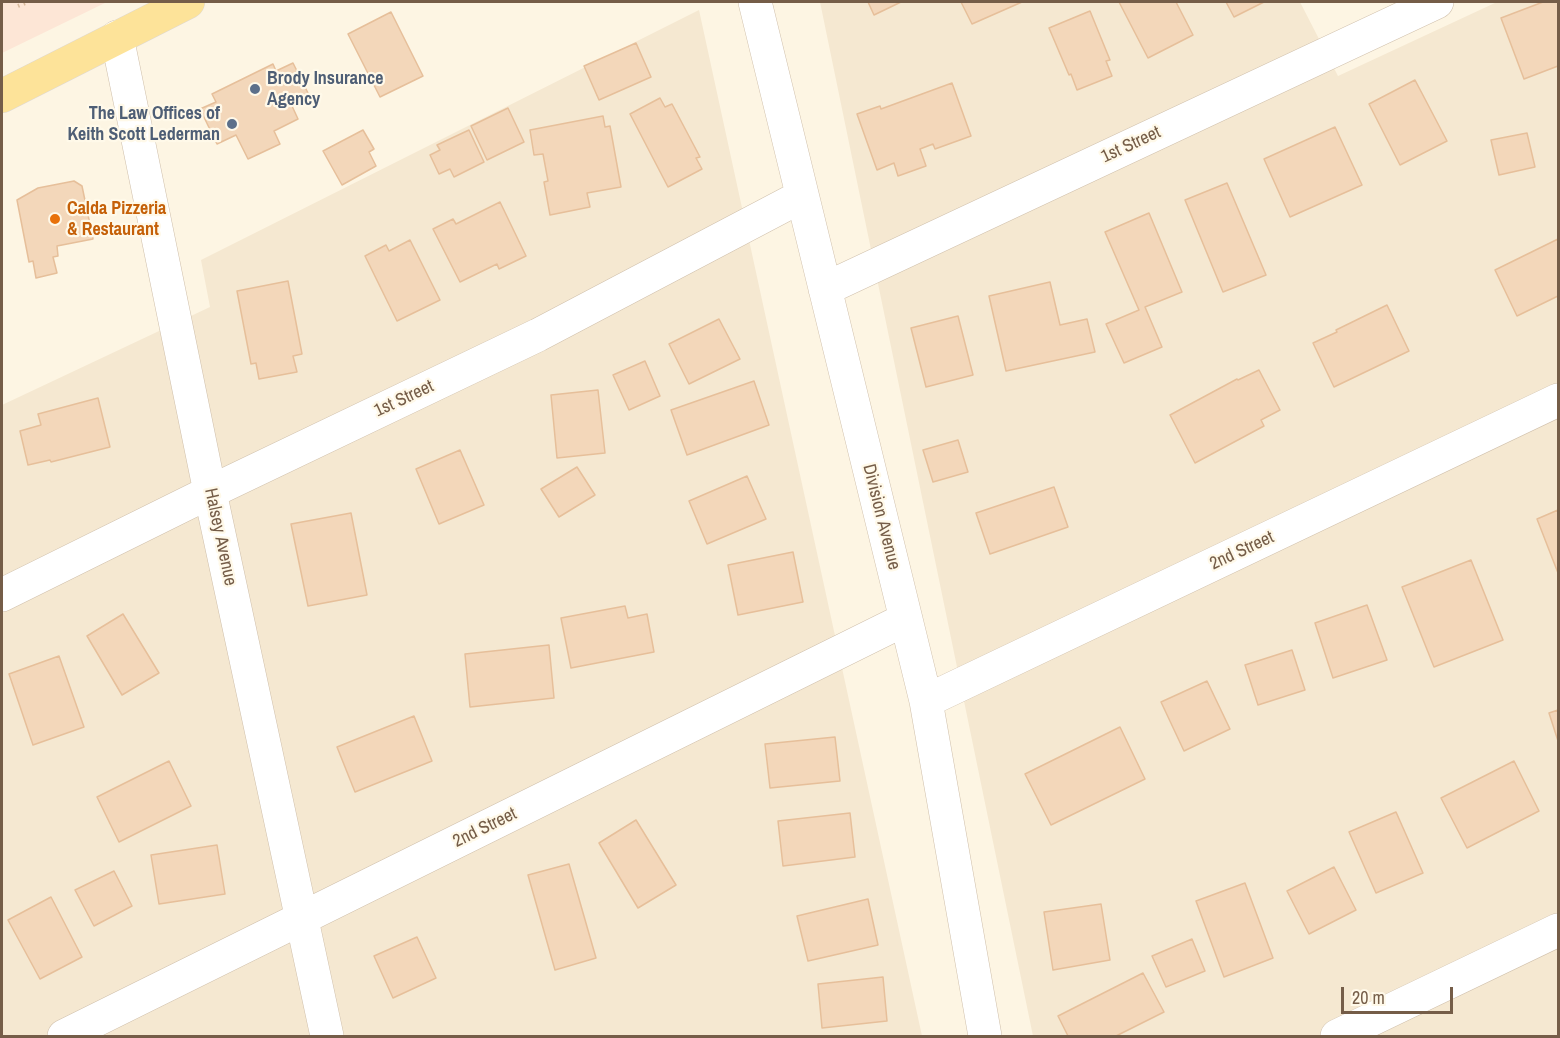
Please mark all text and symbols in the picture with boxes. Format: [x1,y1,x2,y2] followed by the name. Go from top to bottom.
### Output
[267,68,383,110] place label: Brody Insurance Agency
[248,82,262,96] marker: Brody Insurance Agency
[67,103,220,146] place label: The Law Offices of Keith Scott Lederman
[225,117,239,131] marker: The Law Offices of Keith Scott Lederman
[1098,122,1164,168] street label: 1st Street
[67,198,166,240] place label: Calda Pizzeria & Restaurant
[48,212,62,226] marker: Calda Pizzeria & Restaurant
[371,376,437,422] street label: 1st Street
[857,462,905,572] street label: Division Avenue
[199,486,241,588] street label: Halsey Avenue
[1207,527,1277,575] street label: 2nd Street
[450,803,520,853] street label: 2nd Street
[1344,975,1456,1013] scale bar
[1352,985,1385,1010] text: 20 m

